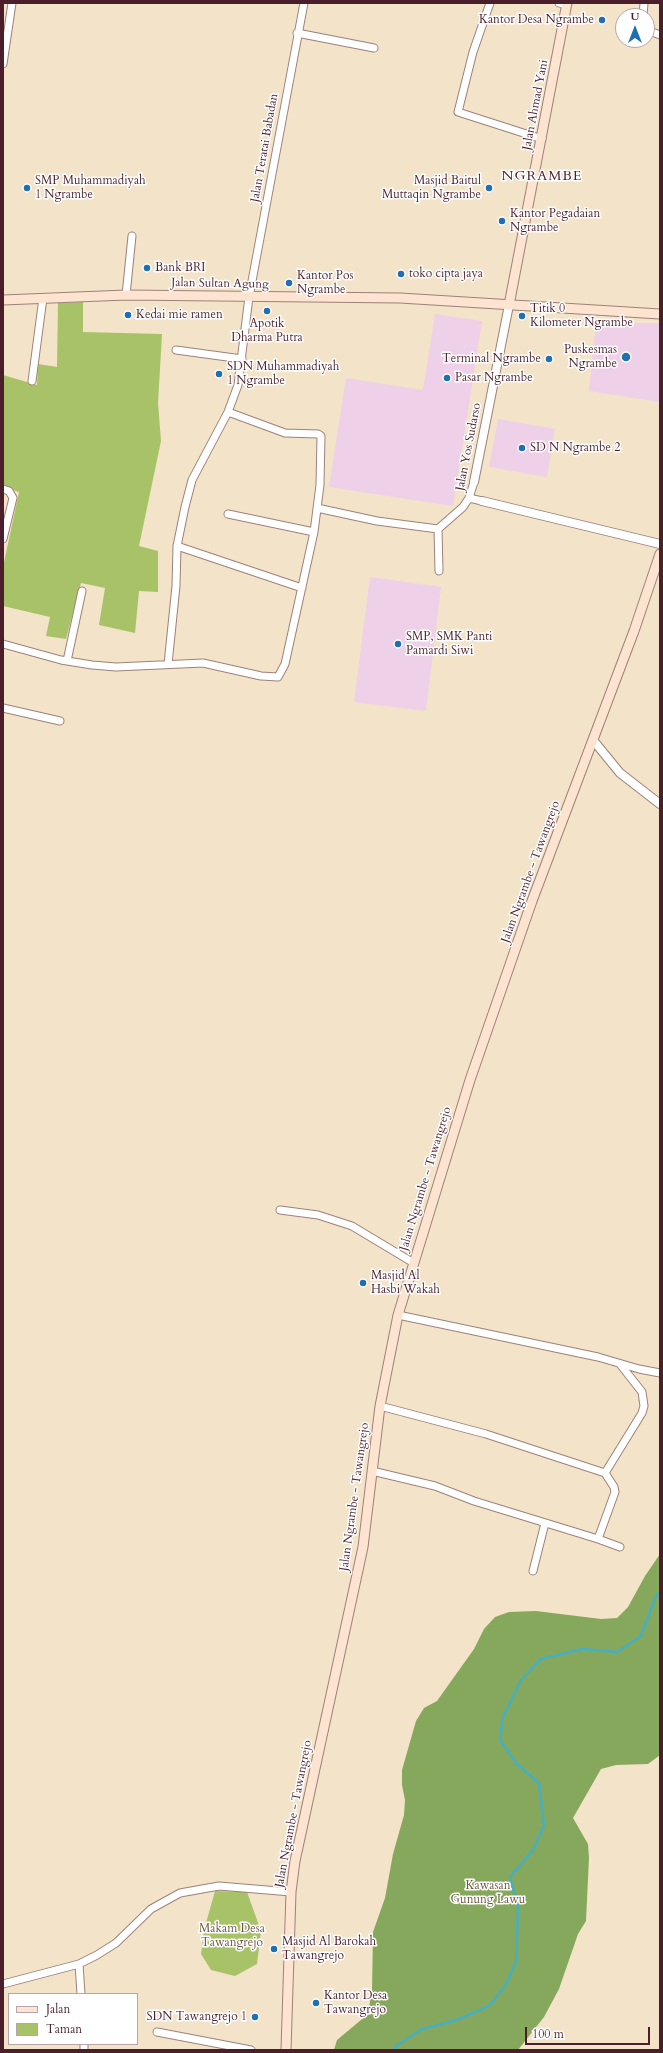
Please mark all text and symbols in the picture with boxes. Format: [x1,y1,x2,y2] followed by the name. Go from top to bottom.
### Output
[615,8,655,48] north arrow
[631,9,639,24] text: U
[479,13,594,27] place label: Kantor Desa Ngrambe
[597,15,607,25] marker: Kantor Desa Ngrambe
[520,59,552,151] street label: Jalan Ahmad Yani
[248,92,282,204] street label: Jalan Teratai Babadan
[501,169,583,185] district label: NGRAMBE
[35,174,146,202] place label: SMP Muhammadiyah 1 Ngrambe
[382,174,481,202] place label: Masjid Baitul Muttaqin Ngrambe
[22,183,32,193] marker: SMP Muhammadiyah 1 Ngrambe
[484,183,494,193] marker: Masjid Baitul Muttaqin Ngrambe
[510,207,600,235] place label: Kantor Pegadaian Ngrambe
[497,216,507,226] marker: Kantor Pegadaian Ngrambe
[155,261,205,275] place label: Bank BRI
[142,263,152,273] marker: Bank BRI
[409,267,483,281] place label: toko cipta jaya
[297,269,353,297] place label: Kantor Pos Ngrambe
[396,269,406,279] marker: toko cipta jaya
[171,276,269,292] street label: Jalan Sultan Agung
[284,278,294,288] marker: Kantor Pos Ngrambe
[530,302,633,330] place label: Titik 0 Kilometer Ngrambe
[262,306,272,316] marker: Apotik Dharma Putra
[136,308,223,322] place label: Kedai mie ramen
[123,310,133,320] marker: Kedai mie ramen
[517,311,527,321] marker: Titik 0 Kilometer Ngrambe
[231,317,303,345] place label: Apotik Dharma Putra
[564,343,617,371] place label: Puskesmas Ngrambe
[620,351,632,363] marker: Puskesmas Ngrambe
[442,352,541,366] place label: Terminal Ngrambe
[544,354,554,364] marker: Terminal Ngrambe
[227,360,339,388] place label: SDN Muhammadiyah 1 Ngrambe
[214,369,224,379] marker: SDN Muhammadiyah 1 Ngrambe
[455,371,533,385] place label: Pasar Ngrambe
[442,373,452,383] marker: Pasar Ngrambe
[453,402,485,492] street label: Jalan Yos Sudarso
[530,441,620,455] place label: SD N Ngrambe 2
[517,443,527,453] marker: SD N Ngrambe 2
[406,630,492,658] place label: SMP, SMK Panti Pamardi Siwi
[393,639,403,649] marker: SMP, SMK Panti Pamardi Siwi
[499,799,563,945] street label: Jalan Ngrambe - Tawangrejo
[397,1105,455,1253] street label: Jalan Ngrambe - Tawangrejo
[371,1269,440,1297] place label: Masjid Al Hasbi Wakah
[358,1278,368,1288] marker: Masjid Al Hasbi Wakah
[337,1422,373,1572] street label: Jalan Ngrambe - Tawangrejo
[273,1739,315,1889] street label: Jalan Ngrambe - Tawangrejo
[451,1879,525,1907] park label: Kawasan Gunung Lawu
[199,1922,265,1950] park label: Makam Desa Tawangrejo
[282,1935,376,1963] place label: Masjid Al Barokah Tawangrejo
[269,1944,279,1954] marker: Masjid Al Barokah Tawangrejo
[324,1989,387,2017] place label: Kantor Desa Tawangrejo
[8,1993,138,2045] legend
[311,1998,321,2008] marker: Kantor Desa Tawangrejo
[46,2001,70,2017] text: Jalan
[146,2010,247,2024] place label: SDN Tawangrejo 1
[250,2012,260,2022] marker: SDN Tawangrejo 1
[527,2019,652,2045] scale bar
[46,2021,82,2037] text: Taman
[532,2026,564,2042] text: 100 m

